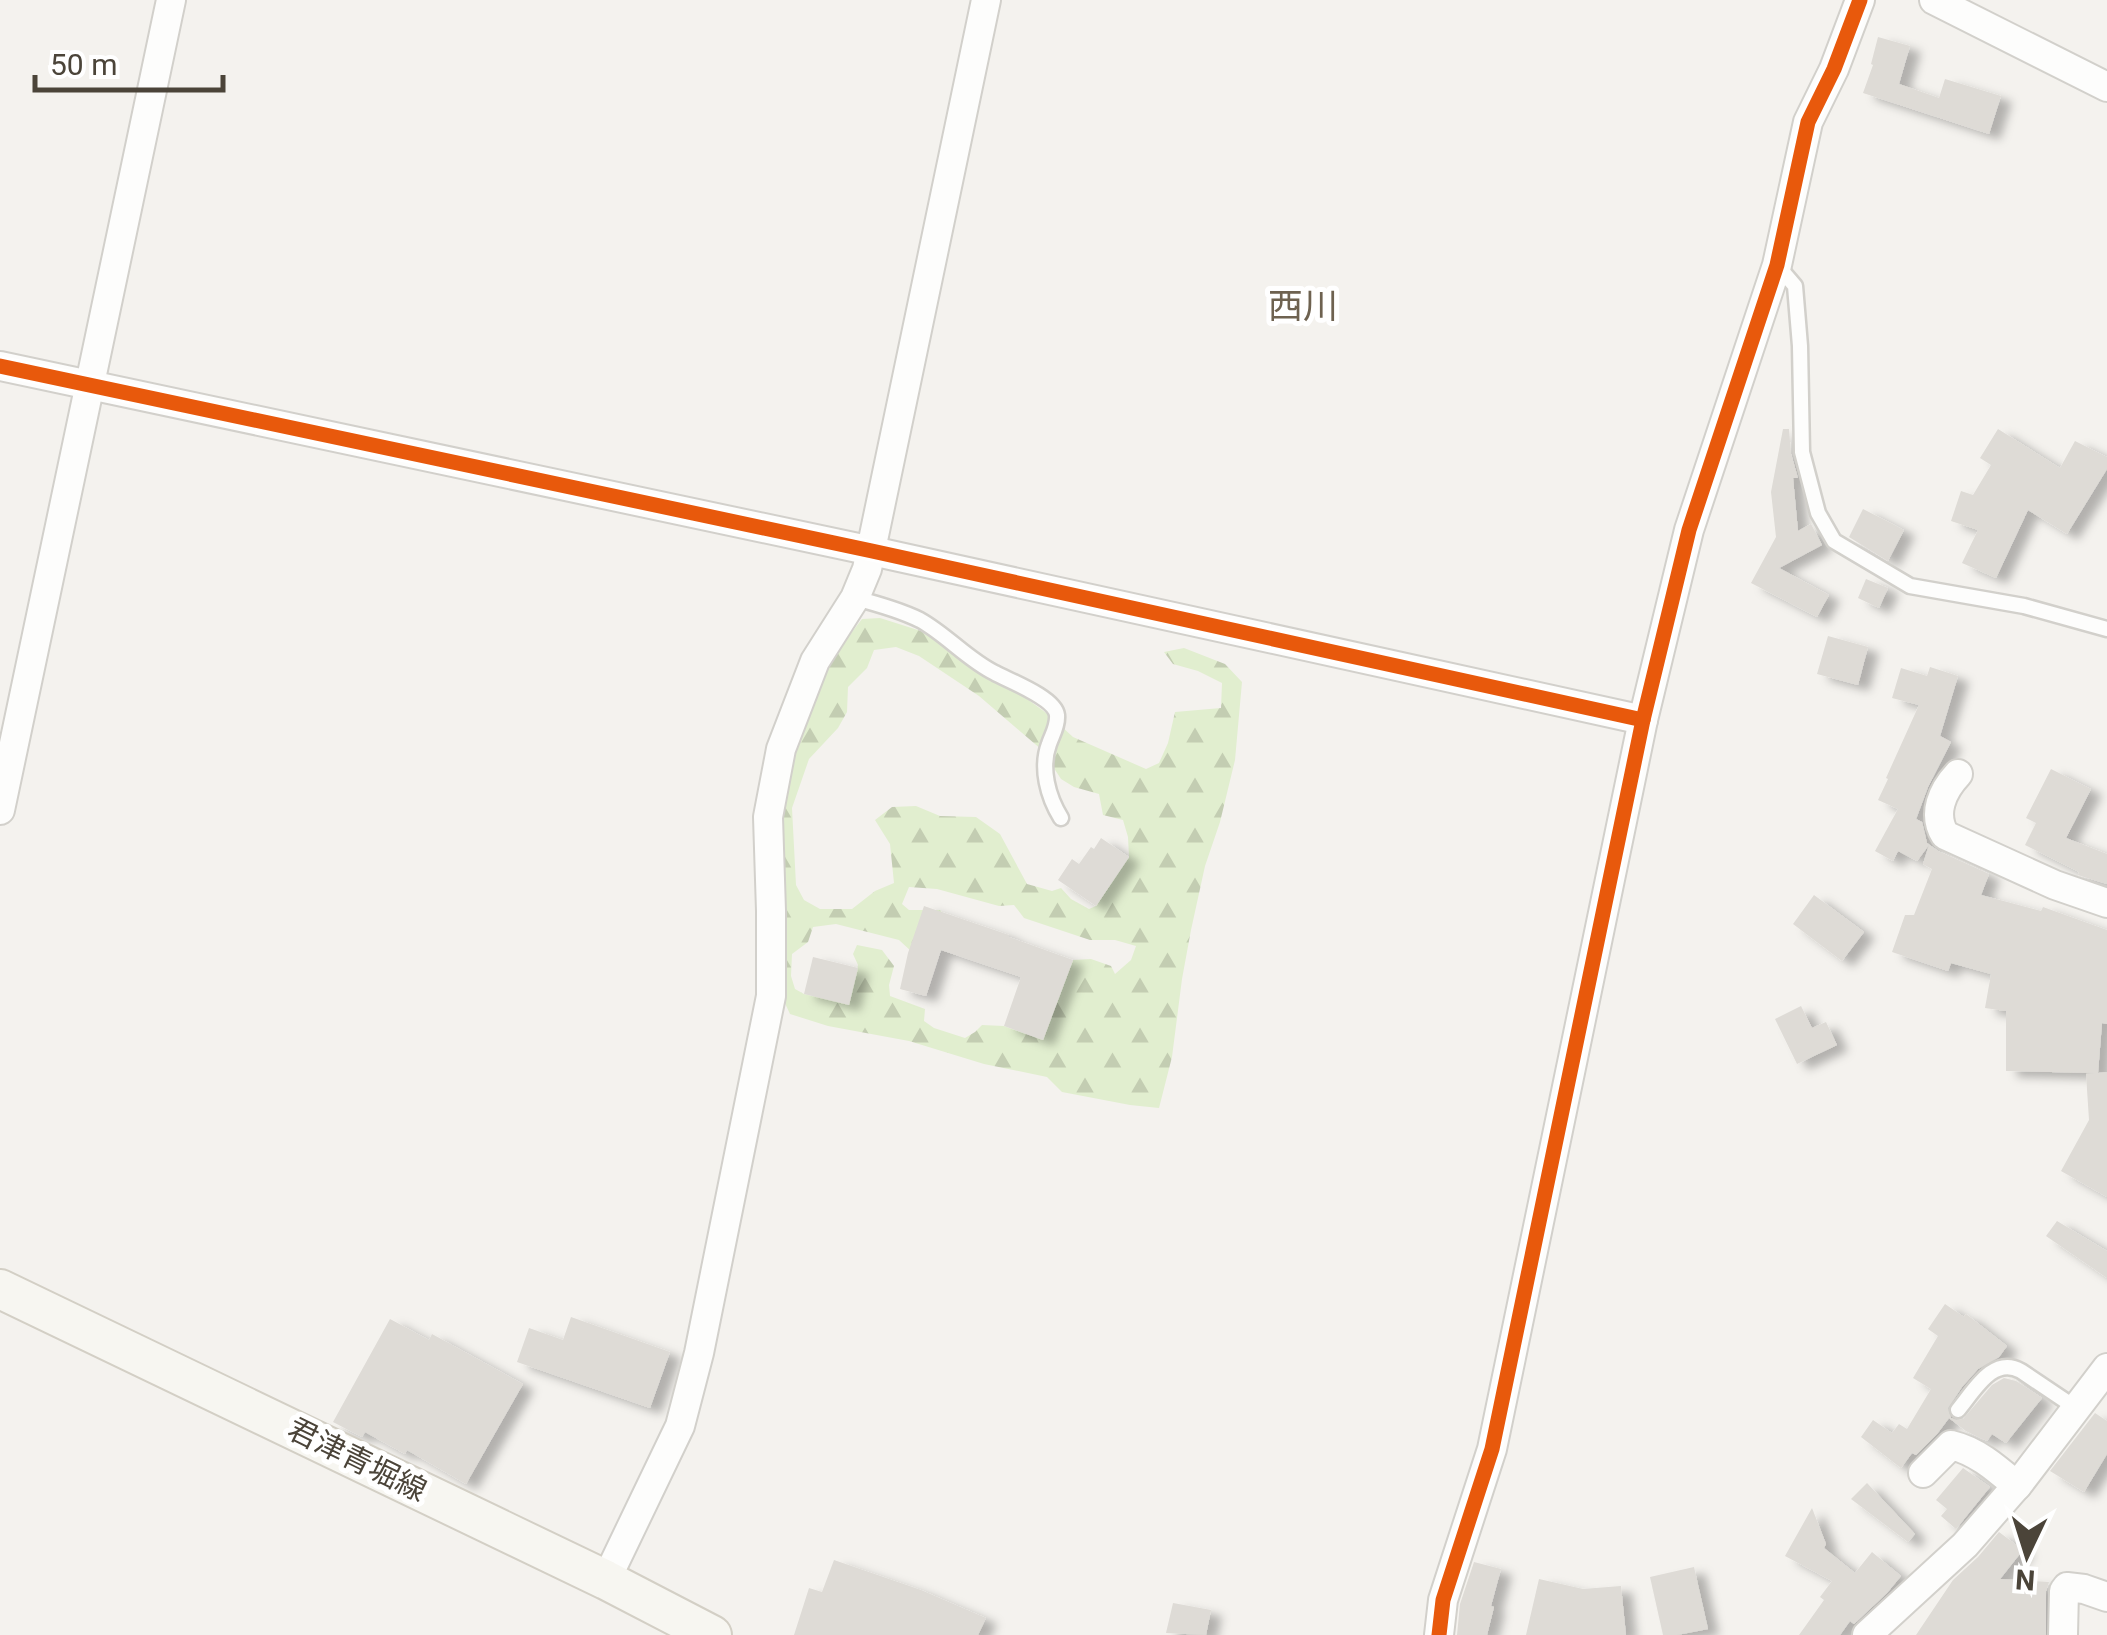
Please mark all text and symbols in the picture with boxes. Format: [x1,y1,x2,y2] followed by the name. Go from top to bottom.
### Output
[35,30,222,92] scale bar
[50,47,117,82] text: 50 m
[1268,286,1338,327] district label: 西川
[282,1411,432,1508] street label: 君津青堀線
[1977,1505,2077,1605] north arrow
[2014,1562,2036,1597] text: N

